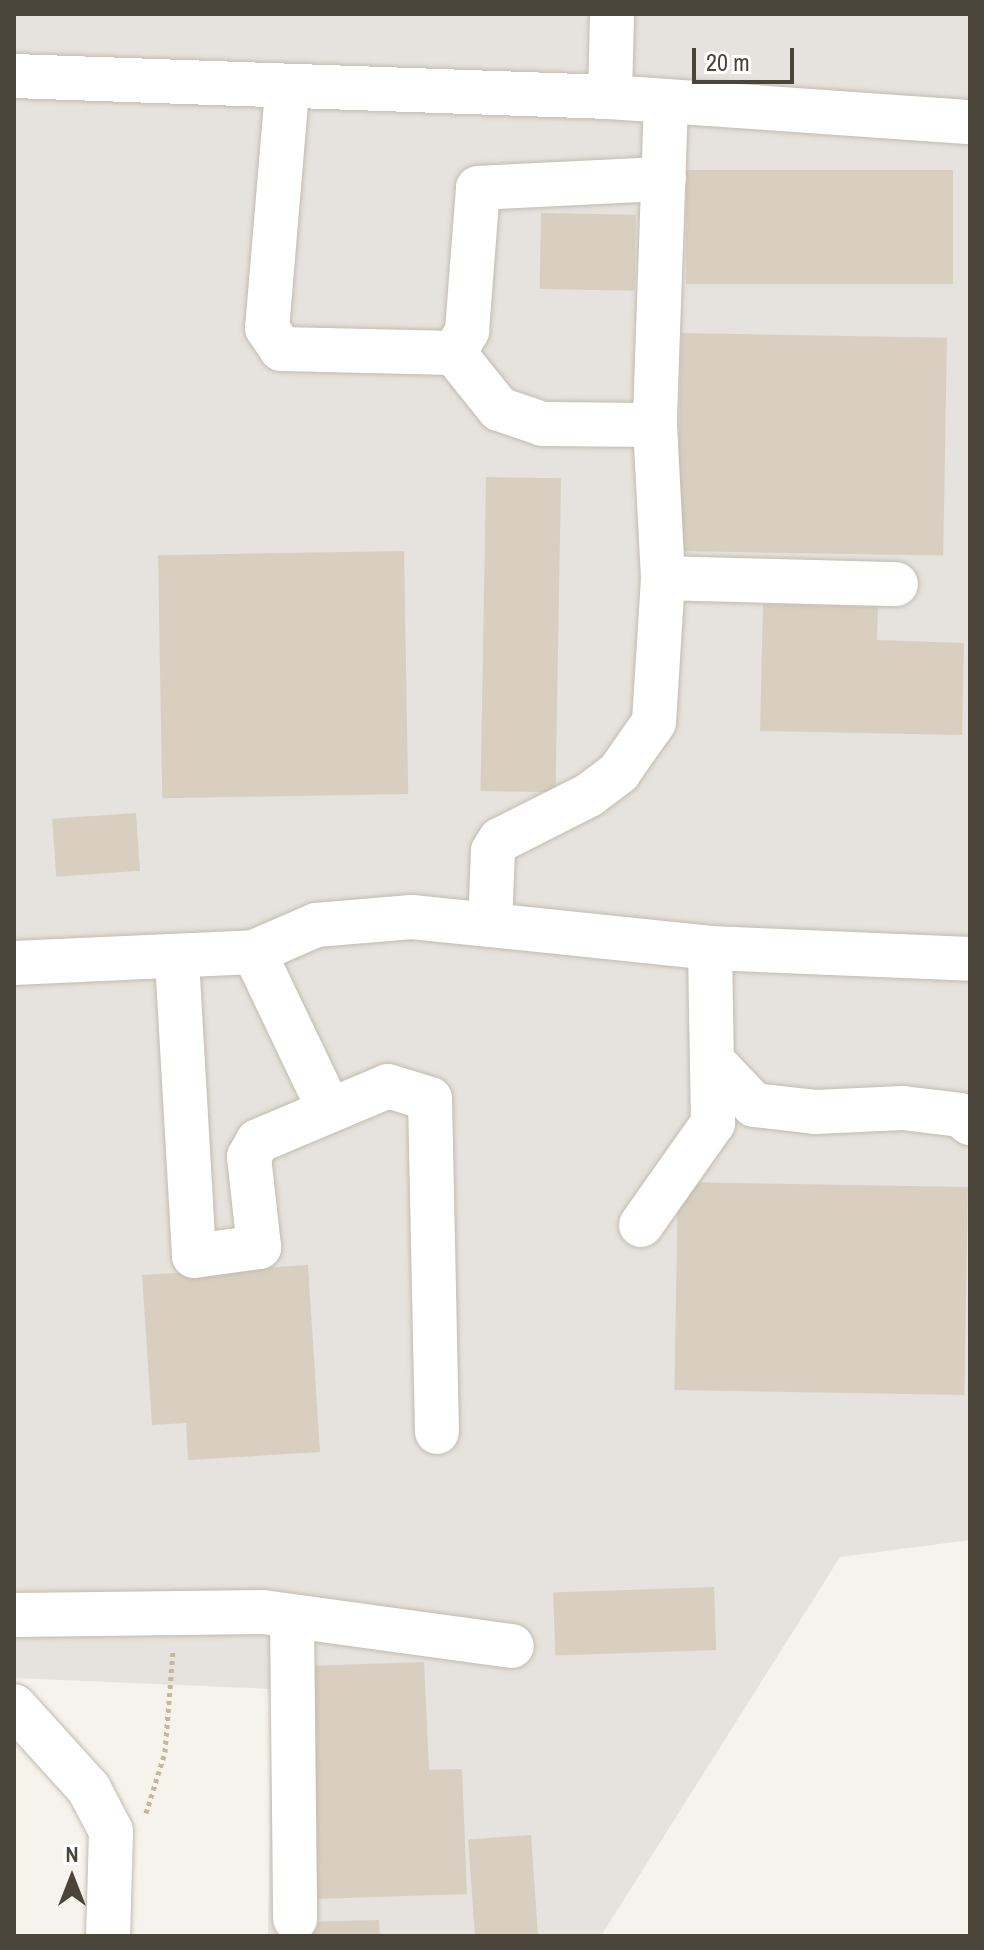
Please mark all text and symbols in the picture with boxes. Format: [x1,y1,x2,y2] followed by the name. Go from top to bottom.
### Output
[696,32,798,82] scale bar
[706,46,750,78] text: 20 m
[32,1838,112,1918] north arrow
[65,1839,79,1869] text: N

